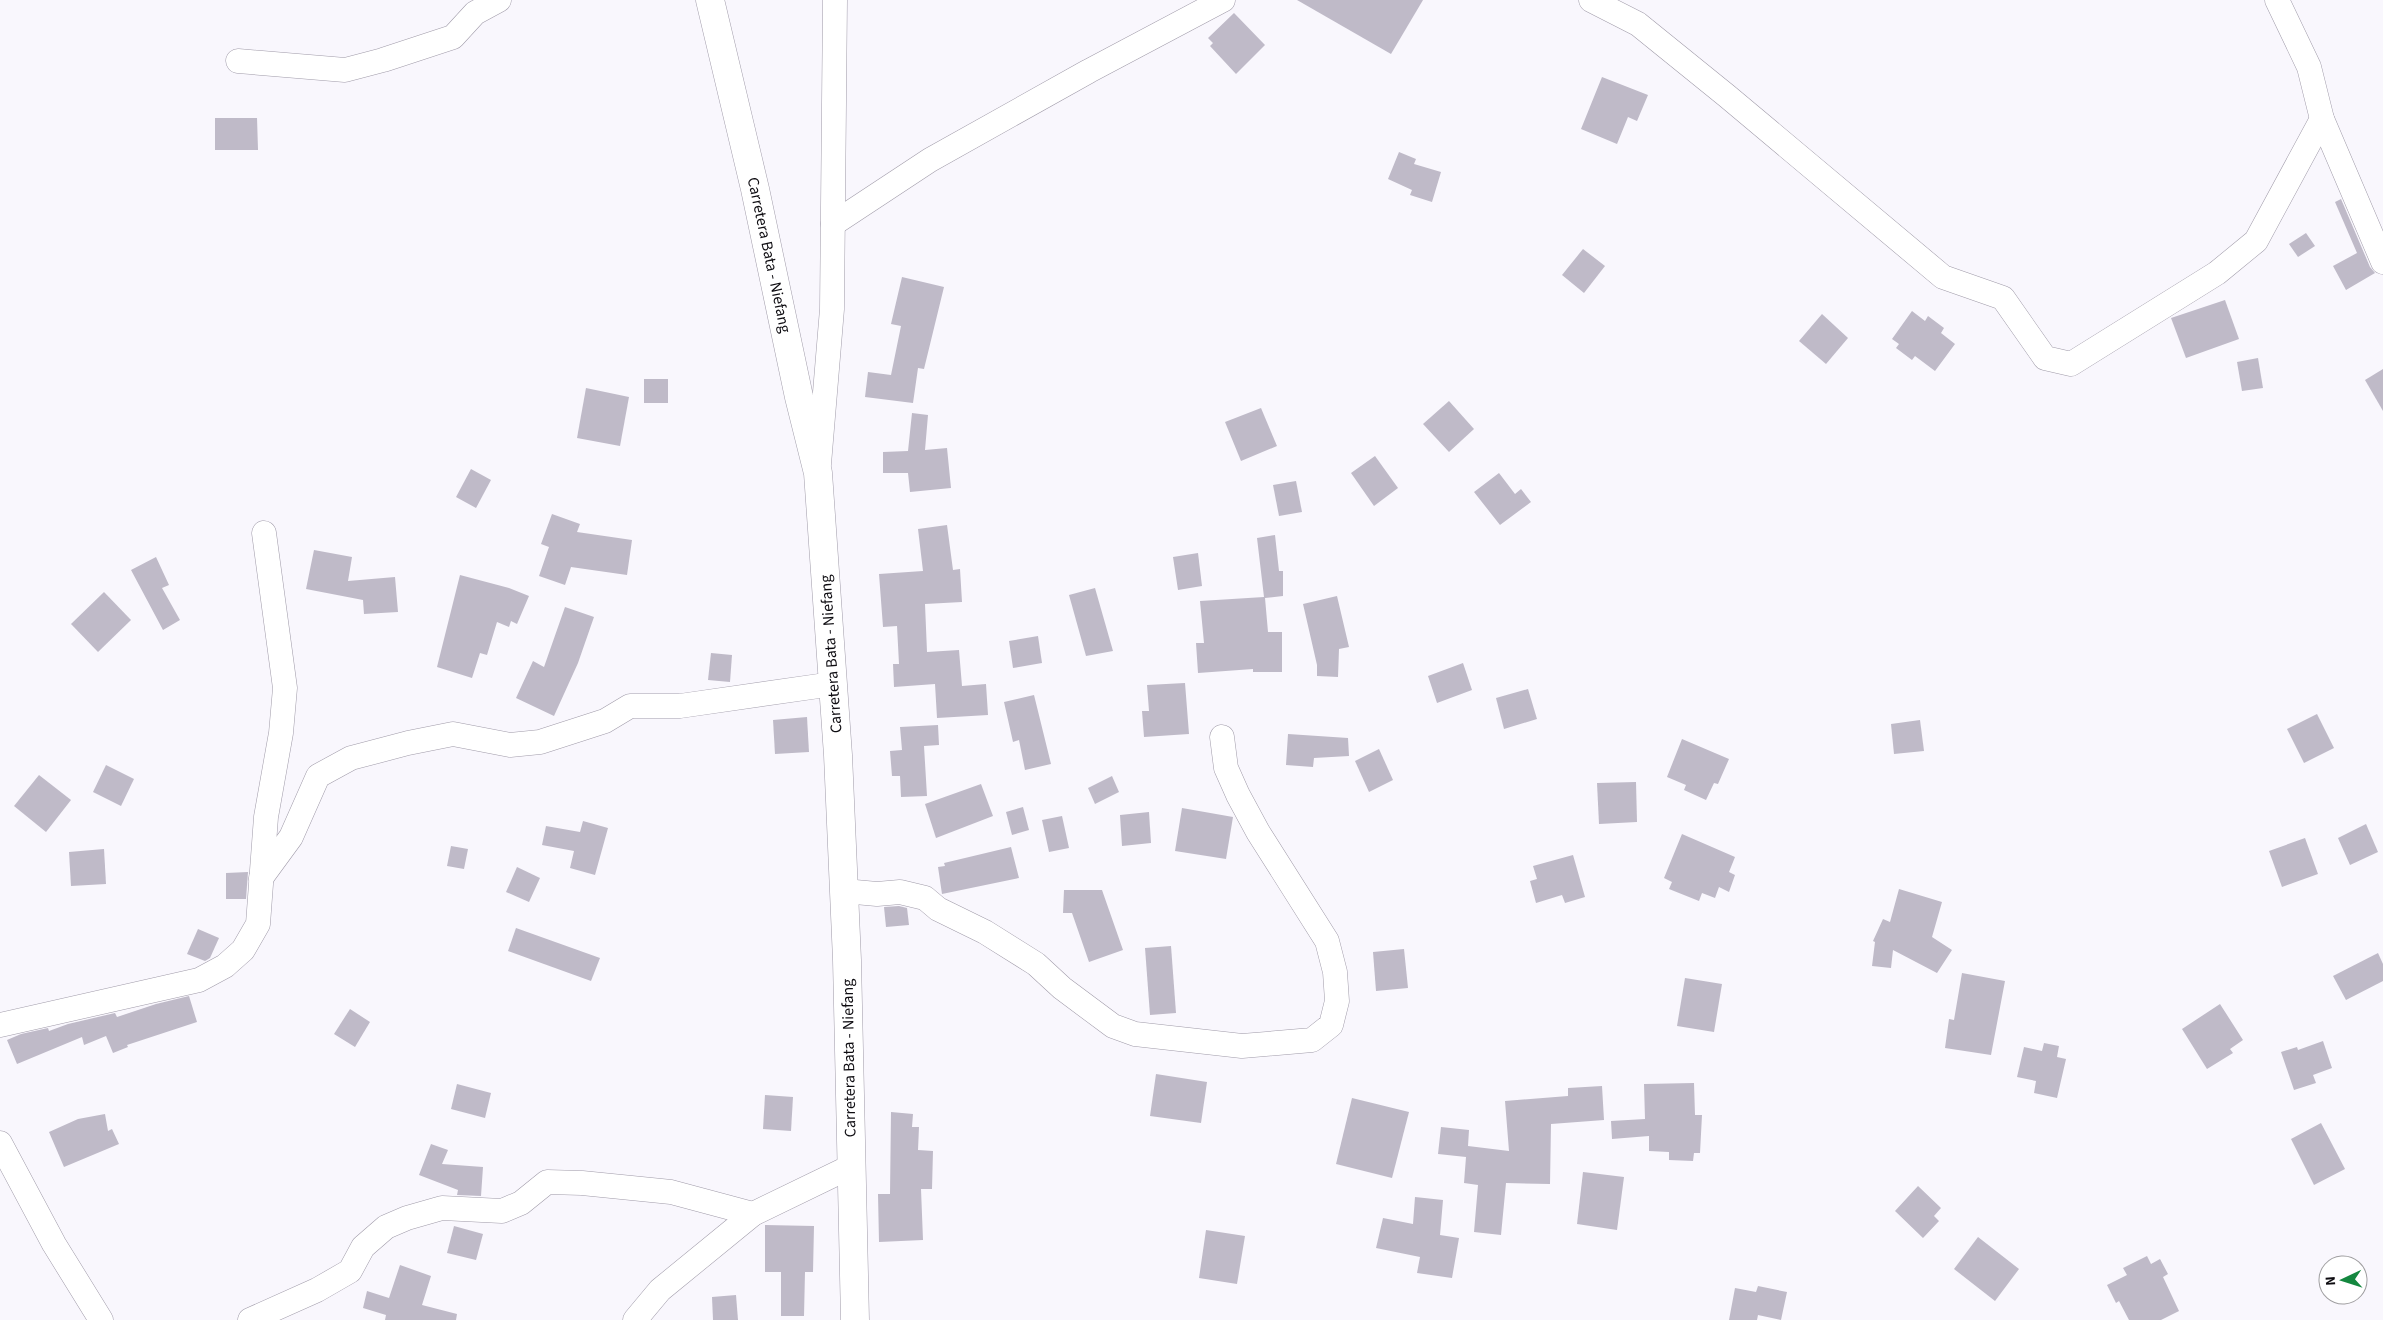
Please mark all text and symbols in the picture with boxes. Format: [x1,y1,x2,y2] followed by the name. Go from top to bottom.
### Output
[742,175,796,335] street label: Carretera Bata - Niefang
[814,574,848,734] street label: Carretera Bata - Niefang
[837,978,861,1138] street label: Carretera Bata - Niefang
[2318,1255,2368,1305] north arrow
[2321,1275,2341,1286] text: N

